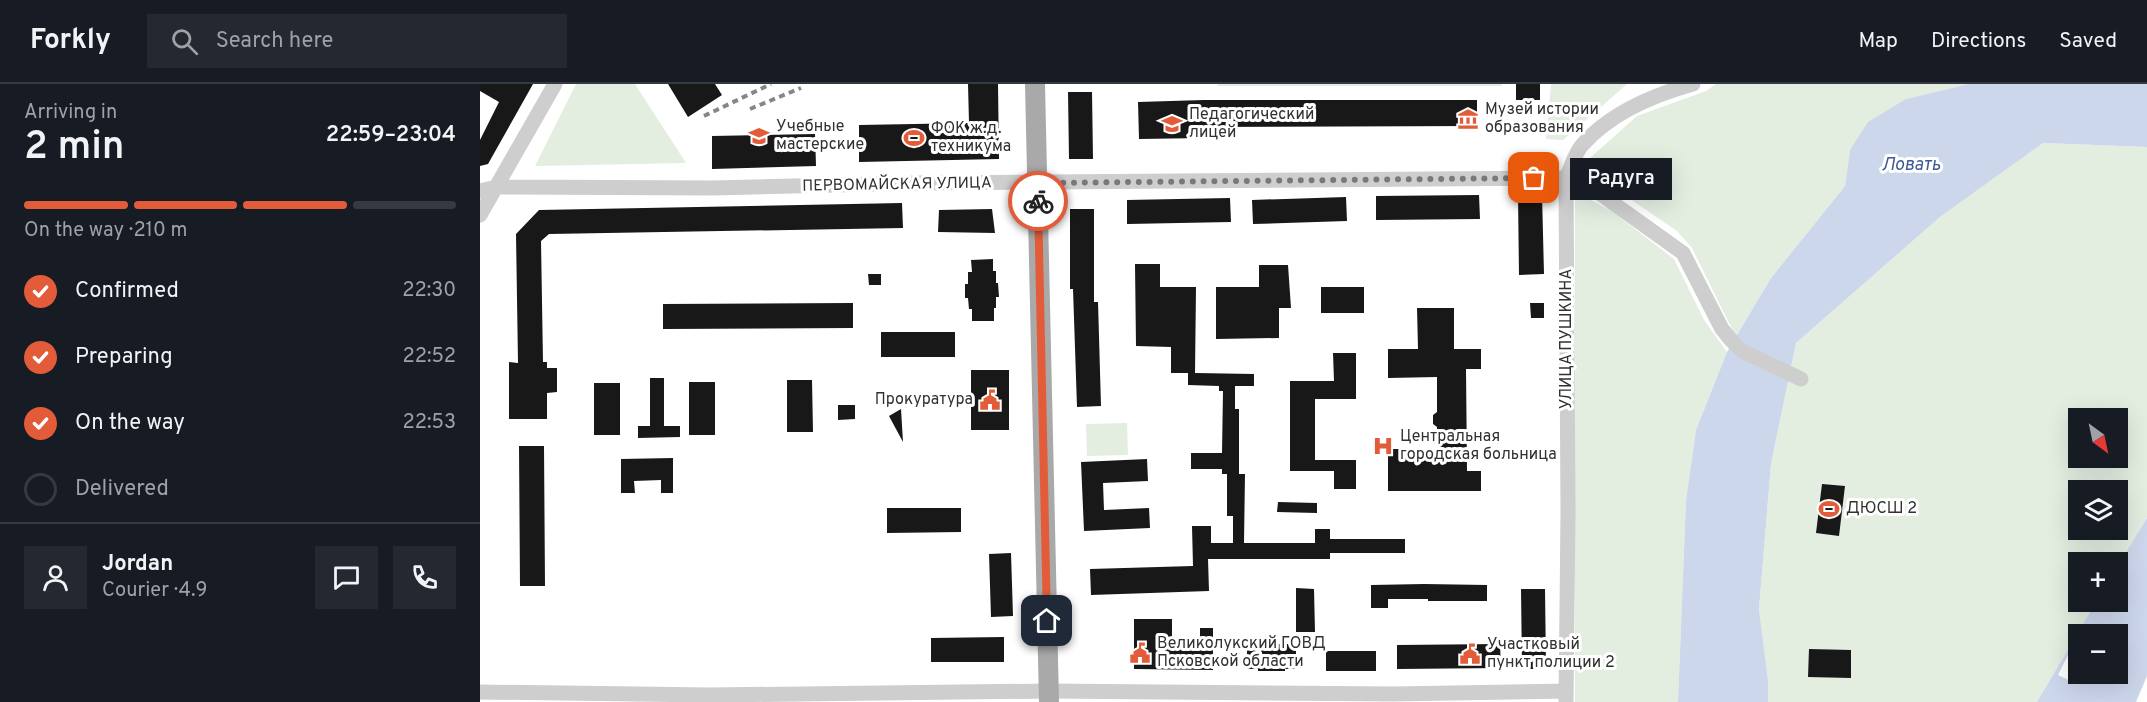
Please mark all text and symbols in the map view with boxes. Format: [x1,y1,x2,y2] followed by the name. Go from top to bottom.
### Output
[147,14,567,68] search box
[30,23,111,59] text: Forkly
[168,25,201,58] icon: search
[216,28,333,55] text: Search here
[1858,28,1898,55] text: Map
[1931,28,2026,55] text: Directions
[2059,28,2117,55] text: Saved
[24,100,117,126] text: Arriving in
[1485,100,1599,138] place label: Музей истории образования
[1189,105,1314,143] place label: Педагогический лицей
[1456,107,1480,131] museum icon: Музей истории образования
[1160,112,1184,136] school or university icon: Педагогический лицей
[776,117,864,155] place label: Учебные мастерские
[931,119,1011,157] place label: ФОК ж.д. техникума
[326,122,456,149] text: 22:59–23:04
[24,124,125,173] text: 2 min
[747,124,771,148] school or university icon: Учебные мастерские
[902,126,926,150] sports icon: ФОК ж.д. техникума
[1508,152,1559,203] pin
[1881,154,1941,177] water label: Ловать
[1570,157,1672,199] callout: Радуга
[1517,161,1550,194] icon: bag
[1587,166,1655,192] text: Радуга
[802,171,992,197] street label: ПЕРВОМАЙСКАЯ УЛИЦА
[1008,171,1068,231] courier
[1022,185,1055,218] icon: bike
[24,218,188,244] text: On the way · 210 m
[1557,269,1577,409] street label: УЛИЦА ПУШКИНА
[24,275,57,308] icon: check
[75,278,179,305] text: Confirmed
[402,278,456,304] text: 22:30
[24,341,57,374] icon: check
[75,344,173,371] text: Preparing
[402,344,456,370] text: 22:52
[978,388,1002,412] public building icon: Прокуратура
[875,390,973,410] place label: Прокуратура
[24,407,57,440] icon: check
[2068,408,2128,468] north arrow
[2068,408,2128,684] map controls
[75,410,185,437] text: On the way
[403,410,456,436] text: 22:53
[1400,427,1557,465] place label: Центральная городская больница
[1371,434,1395,458] hospital icon: Центральная городская больница
[75,476,169,503] text: Delivered
[2068,480,2128,540] button: layers
[1817,497,1841,521] sports icon: ДЮСШ 2
[1846,499,1917,519] place label: ДЮСШ 2
[24,546,87,609] button: person
[315,546,378,609] button: chat
[393,546,456,609] button: phone
[102,551,173,578] text: Jordan
[2068,552,2128,612] button: +
[102,578,207,604] text: Courier · 4.9
[1021,595,1072,646] pin
[1030,604,1063,637] icon: home
[2068,624,2128,684] button: −
[1157,634,1326,672] place label: Великолукский ГОВД Псковской области
[1487,635,1615,673] place label: Участковый пункт полиции 2
[1128,641,1152,665] public building icon: Великолукский ГОВД Псковской области
[1458,642,1482,666] public building icon: Участковый пункт полиции 2

